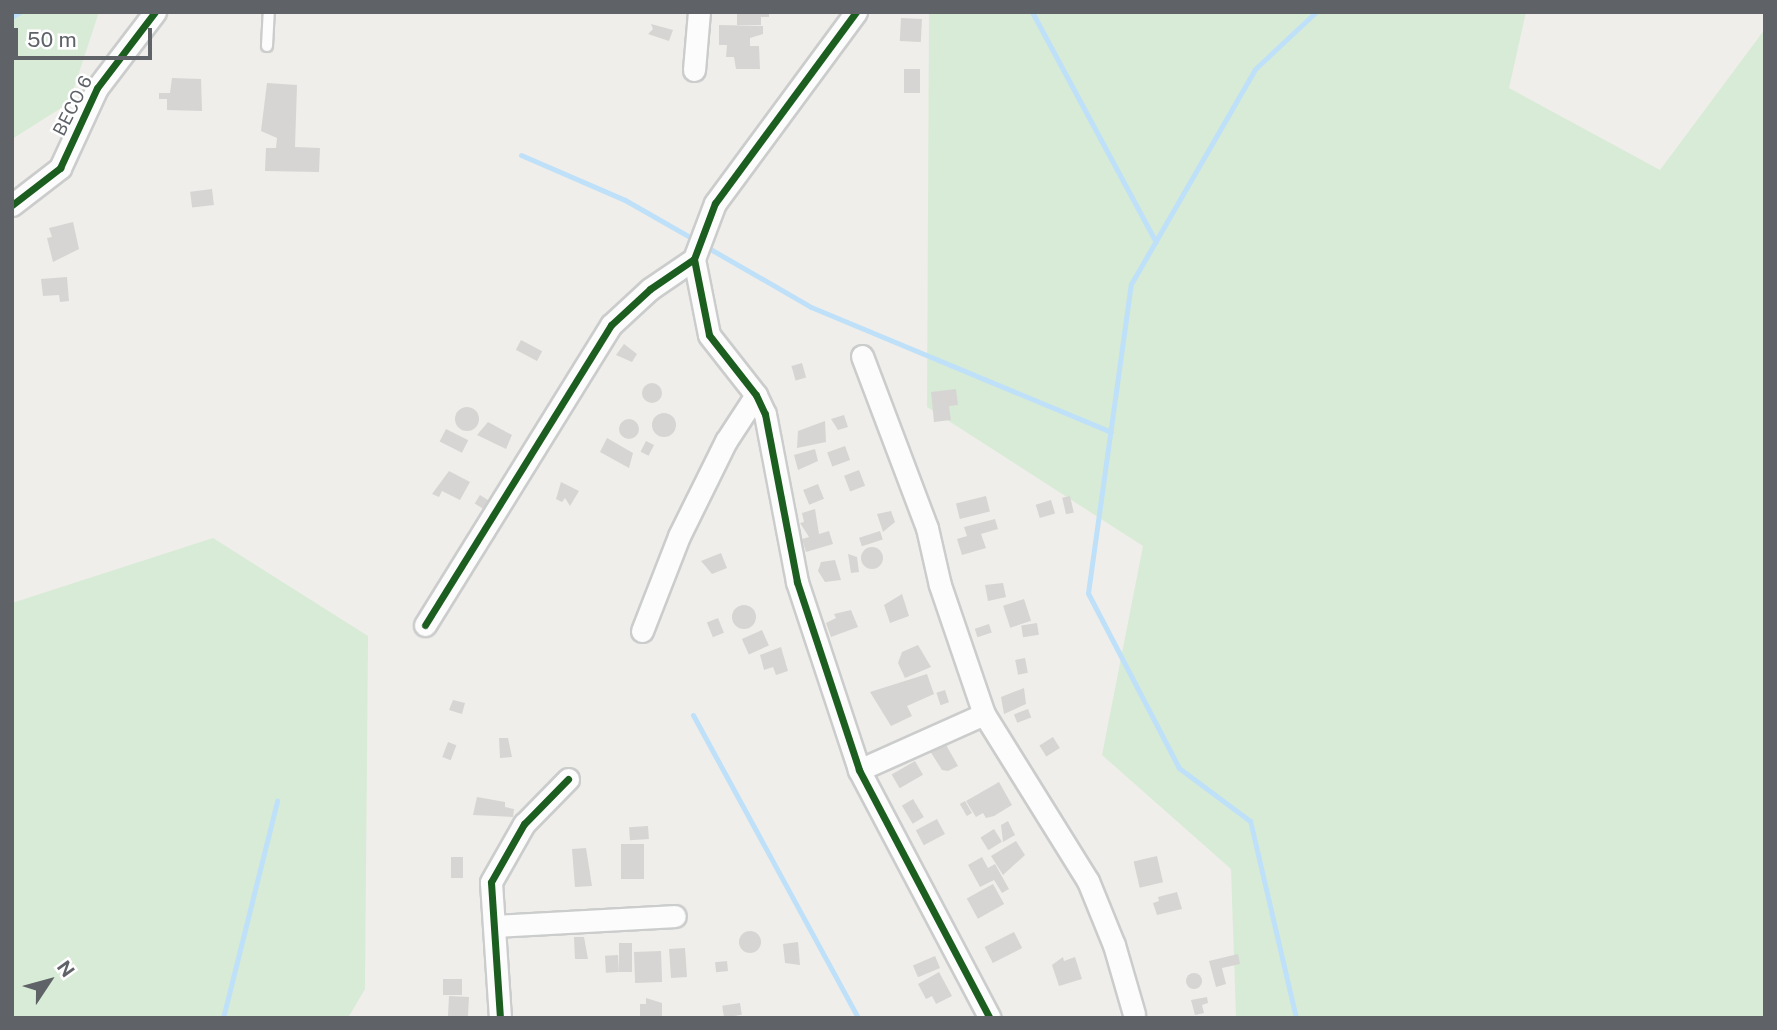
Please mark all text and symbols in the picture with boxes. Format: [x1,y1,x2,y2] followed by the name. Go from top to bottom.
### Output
[18,14,156,58] scale bar
[27,27,77,52] text: 50 m
[49,72,97,140] street label: BECO 6
[14,946,84,1016] north arrow
[53,956,79,981] text: N

